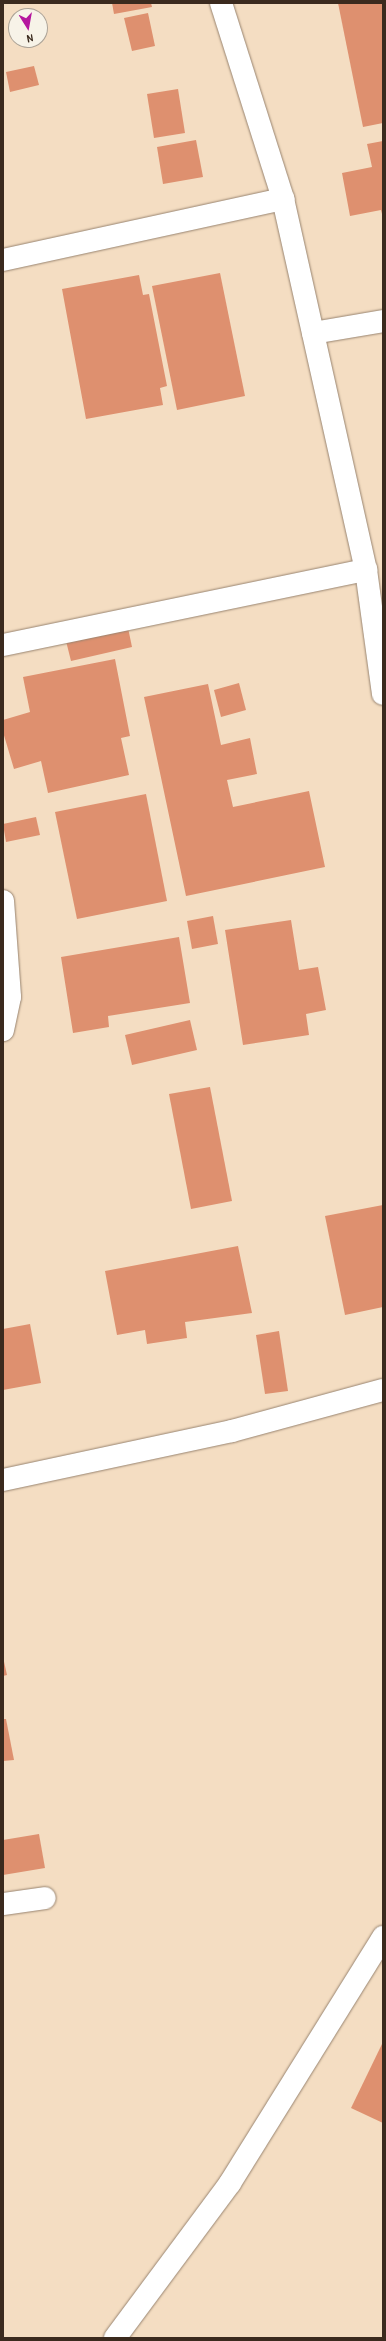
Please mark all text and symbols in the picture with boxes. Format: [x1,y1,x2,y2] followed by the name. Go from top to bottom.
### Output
[8,8,48,48] north arrow
[26,31,34,46] text: N

